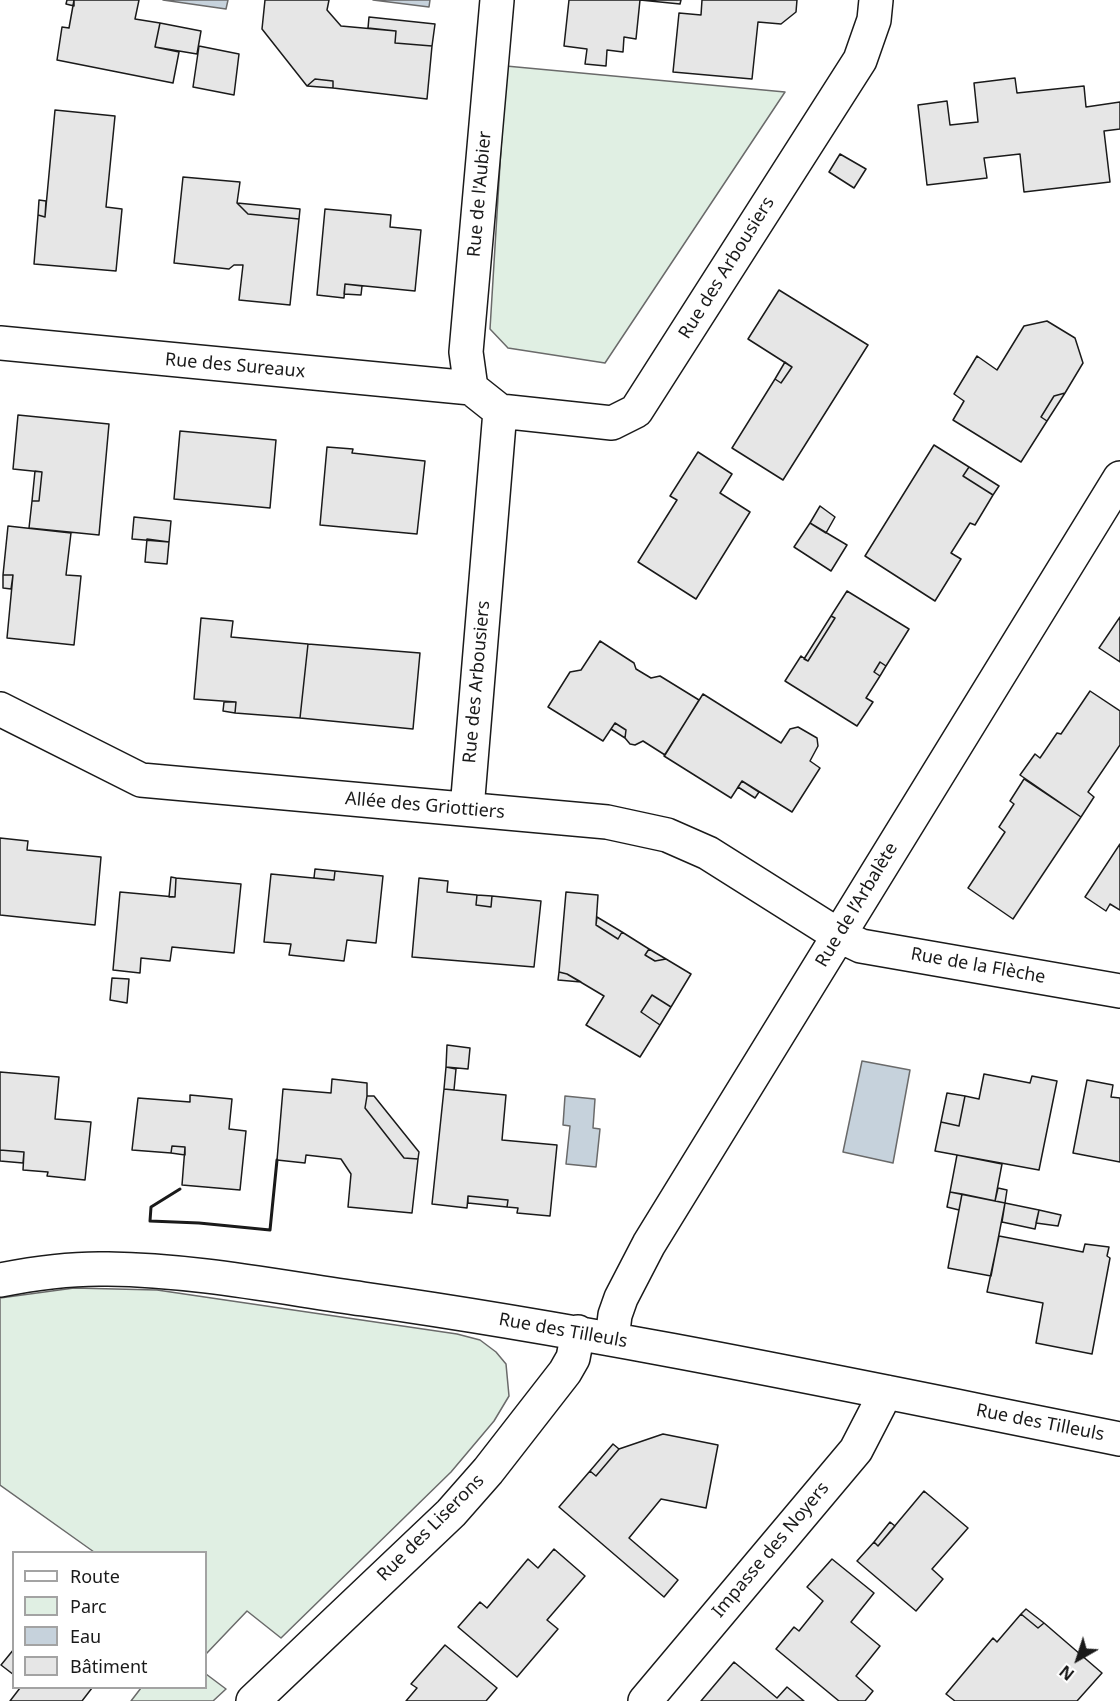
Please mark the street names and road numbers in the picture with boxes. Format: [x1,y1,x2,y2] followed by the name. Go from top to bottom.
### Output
[464,130,496,258] street label: Rue de l'Aubier
[675,193,779,343] street label: Rue des Arbousiers
[164,349,306,383] street label: Rue des Sureaux
[459,600,495,764] street label: Rue des Arbousiers
[344,788,506,824] street label: Allée des Griottiers
[811,839,903,971] street label: Rue de l’Arbalète
[909,944,1047,988] street label: Rue de la Flèche
[497,1309,629,1353] street label: Rue des Tilleuls
[974,1400,1106,1446] street label: Rue des Tilleuls
[373,1470,489,1586] street label: Rue des Liserons
[708,1478,834,1622] street label: Impasse des Noyers

